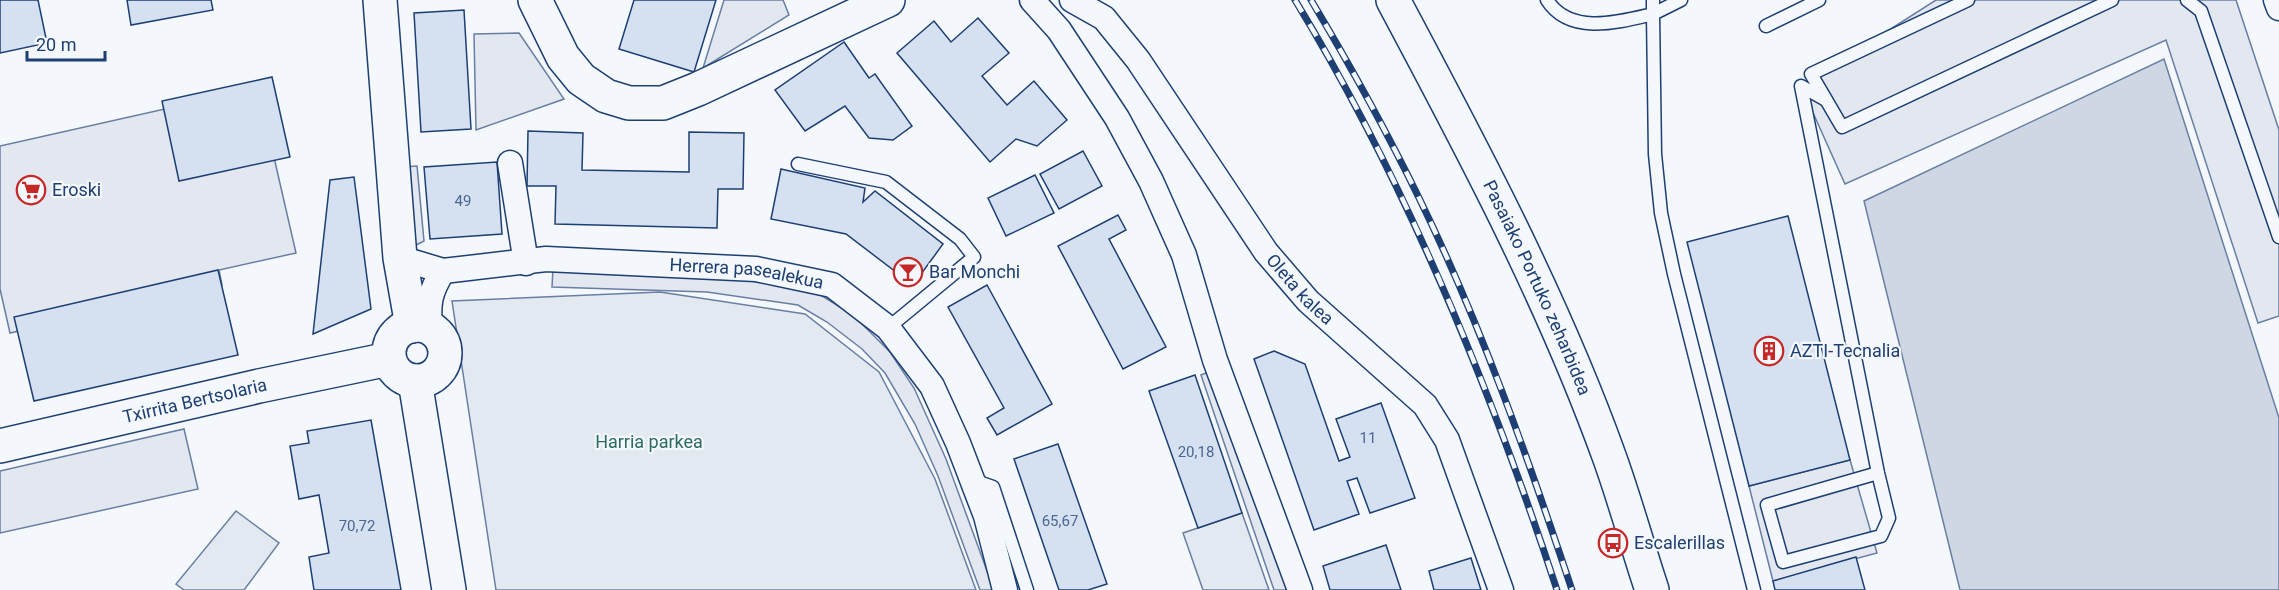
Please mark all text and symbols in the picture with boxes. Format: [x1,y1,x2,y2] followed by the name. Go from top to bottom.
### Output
[27,24,105,62] scale bar
[36,34,76,55] text: 20 m
[15,174,47,206] supermarket icon: Eroski
[1479,177,1596,398] street label: Pasaiako Portuko zeharbidea
[52,179,101,200] place label: Eroski
[455,192,471,210] house number: 49
[1262,249,1338,329] street label: Oleta kalea
[669,254,826,293] street label: Herrera pasealekua
[892,256,924,288] bar icon: Bar Monchi
[929,261,1020,282] place label: Bar Monchi
[1753,335,1785,367] building icon: AZTI-Tecnalia
[1790,340,1900,361] place label: AZTI-Tecnalia
[121,374,269,427] street label: Txirrita Bertsolaria
[1360,429,1376,447] house number: 11
[595,431,703,452] park label: Harria parkea
[1178,443,1214,461] house number: 20,18
[1042,512,1078,530] house number: 65,67
[339,517,375,535] house number: 70,72
[1597,527,1629,559] bus stop icon: Escalerillas
[1634,532,1725,553] place label: Escalerillas

